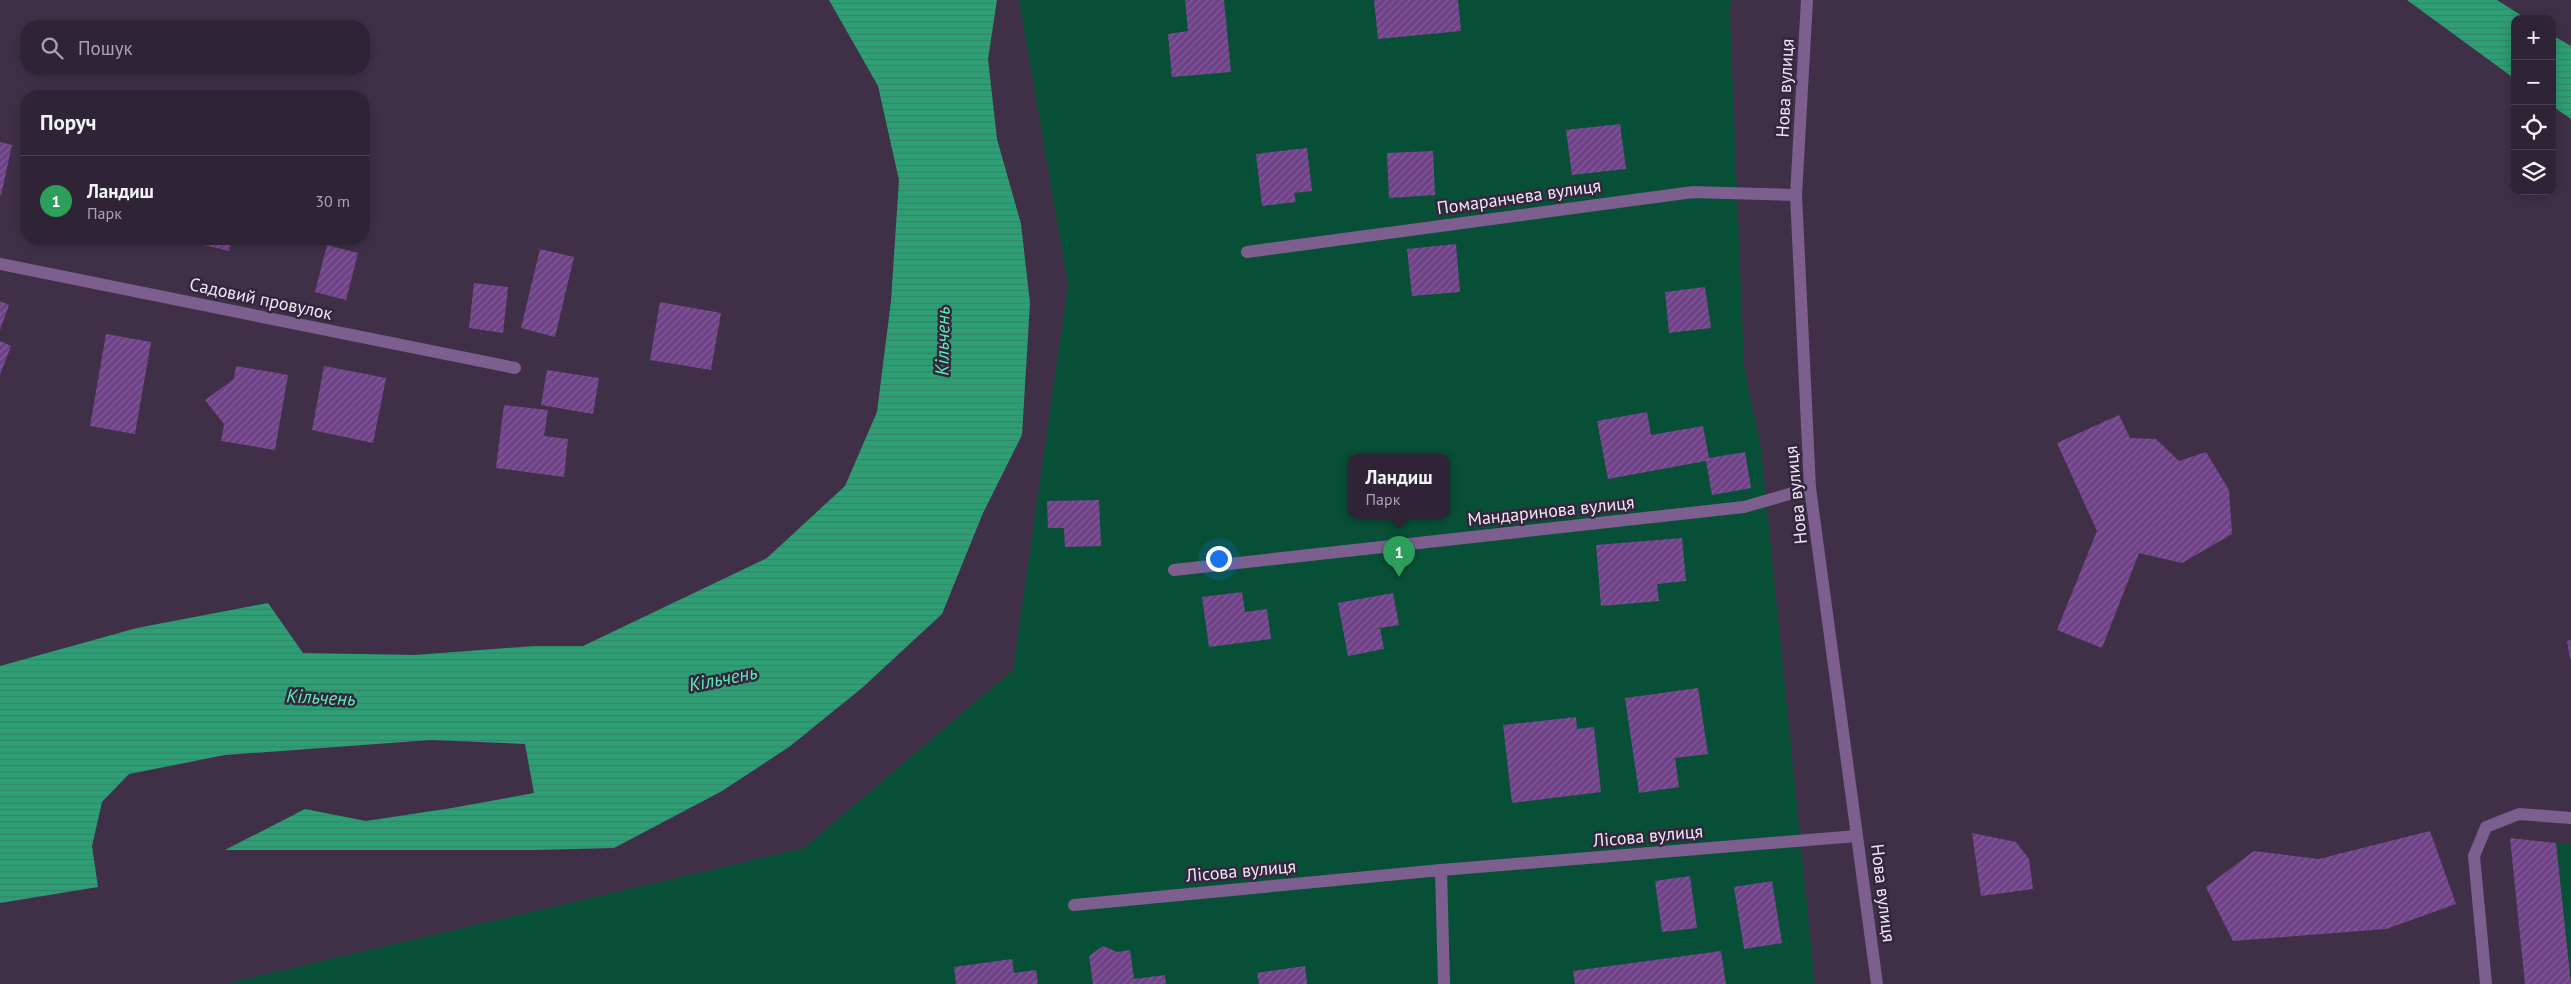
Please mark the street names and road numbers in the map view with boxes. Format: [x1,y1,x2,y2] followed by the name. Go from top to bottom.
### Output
[1770,38,1799,138] street label: Нова вулиця
[1435,174,1602,219] street label: Помаранчева вулиця
[188,272,335,325] street label: Садовий провулок
[1779,445,1812,545] street label: Нова вулиця
[1466,490,1636,531] street label: Мандаринова вулиця
[1591,819,1704,852] street label: Лісова вулиця
[1866,842,1901,943] street label: Нова вулиця
[1184,854,1297,887] street label: Лісова вулиця

